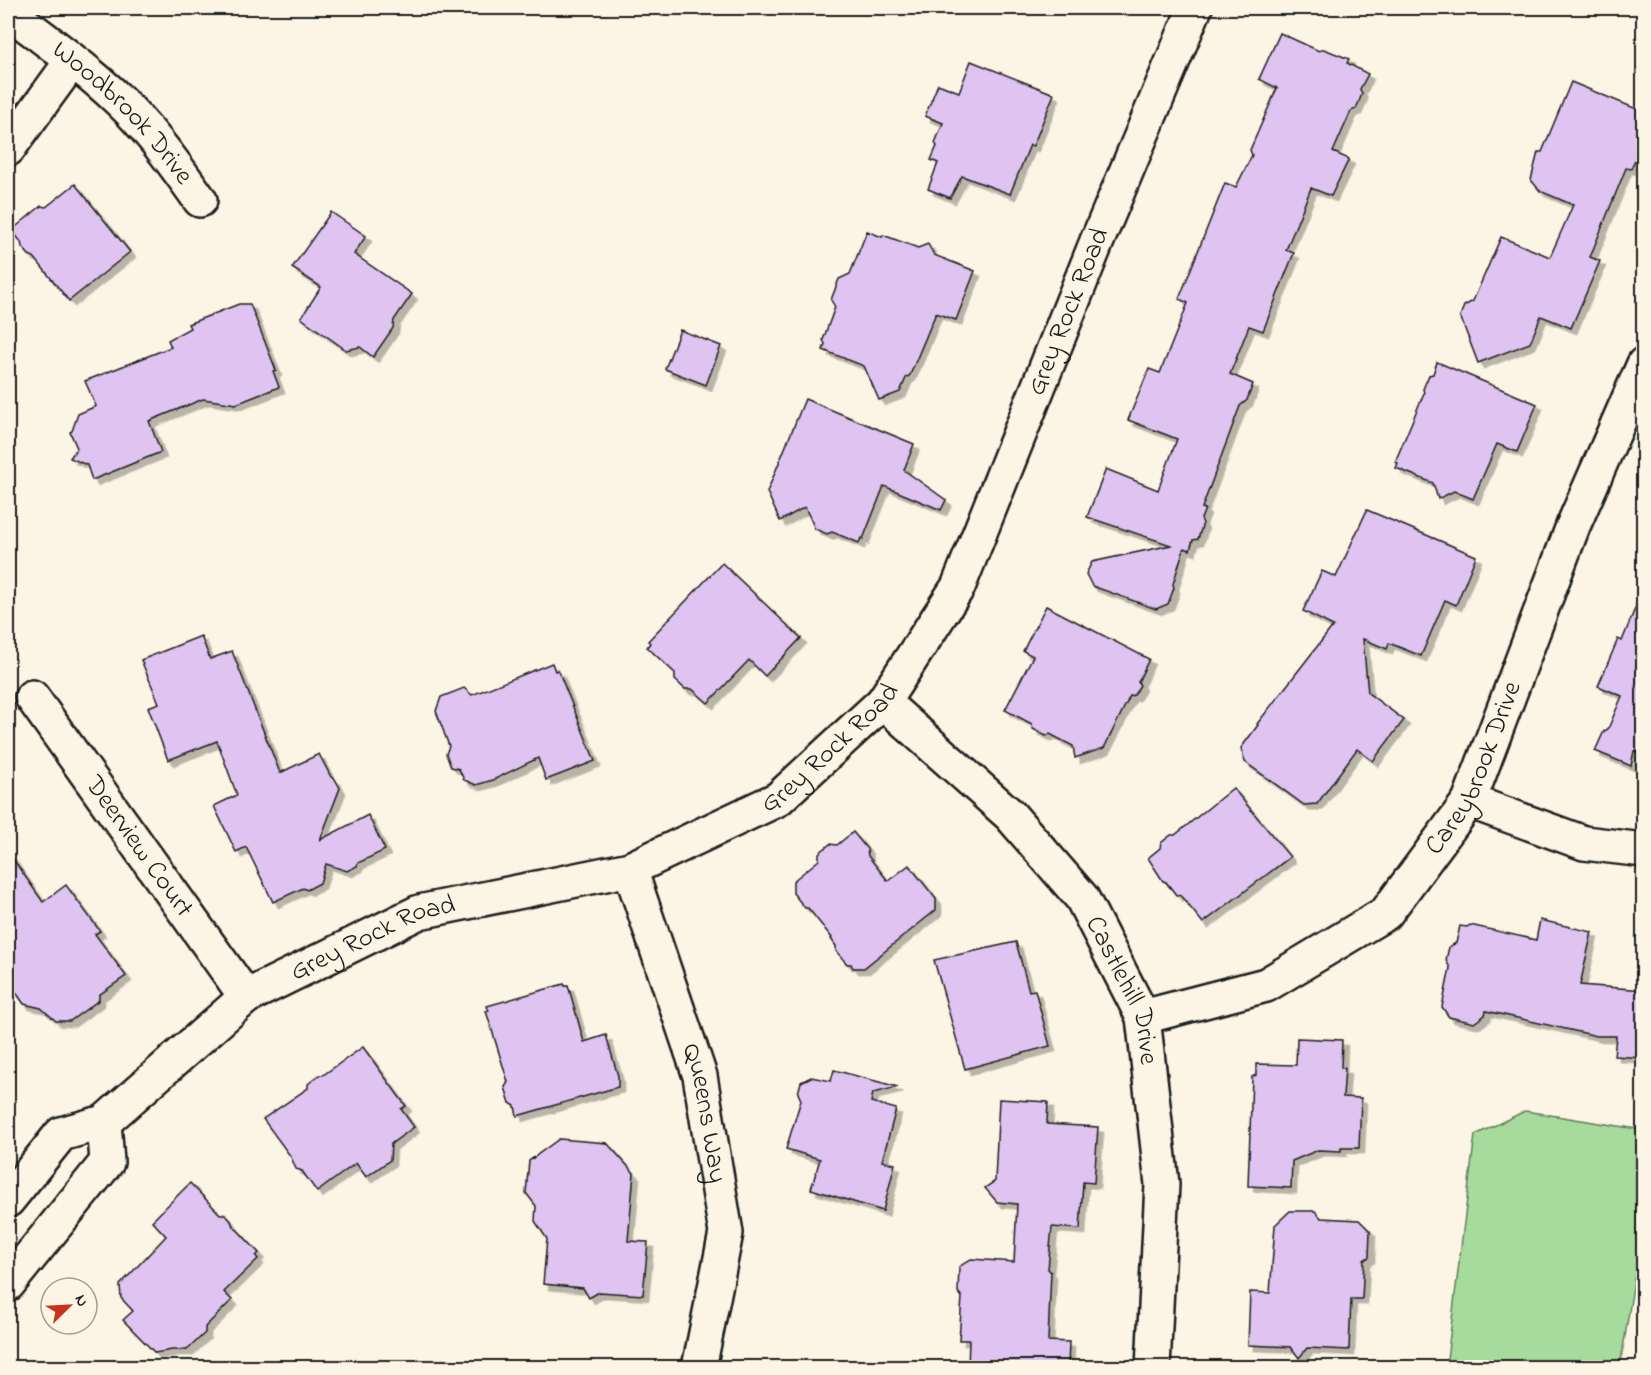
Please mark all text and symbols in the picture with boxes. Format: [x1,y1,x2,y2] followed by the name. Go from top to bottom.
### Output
[43,32,203,194] street label: Woodbrook Drive
[1017,222,1120,402] street label: Grey Rock Road
[1416,675,1532,864] street label: Careybrook Drive
[755,676,909,823] street label: Grey Rock Road
[74,767,203,926] street label: Deerview Court
[284,886,459,992] street label: Grey Rock Road
[1075,909,1168,1068] street label: Castlehill Drive
[671,1038,737,1186] street label: Queens Way
[39,1276,99,1336] north arrow
[68,1291,94,1311] text: N

